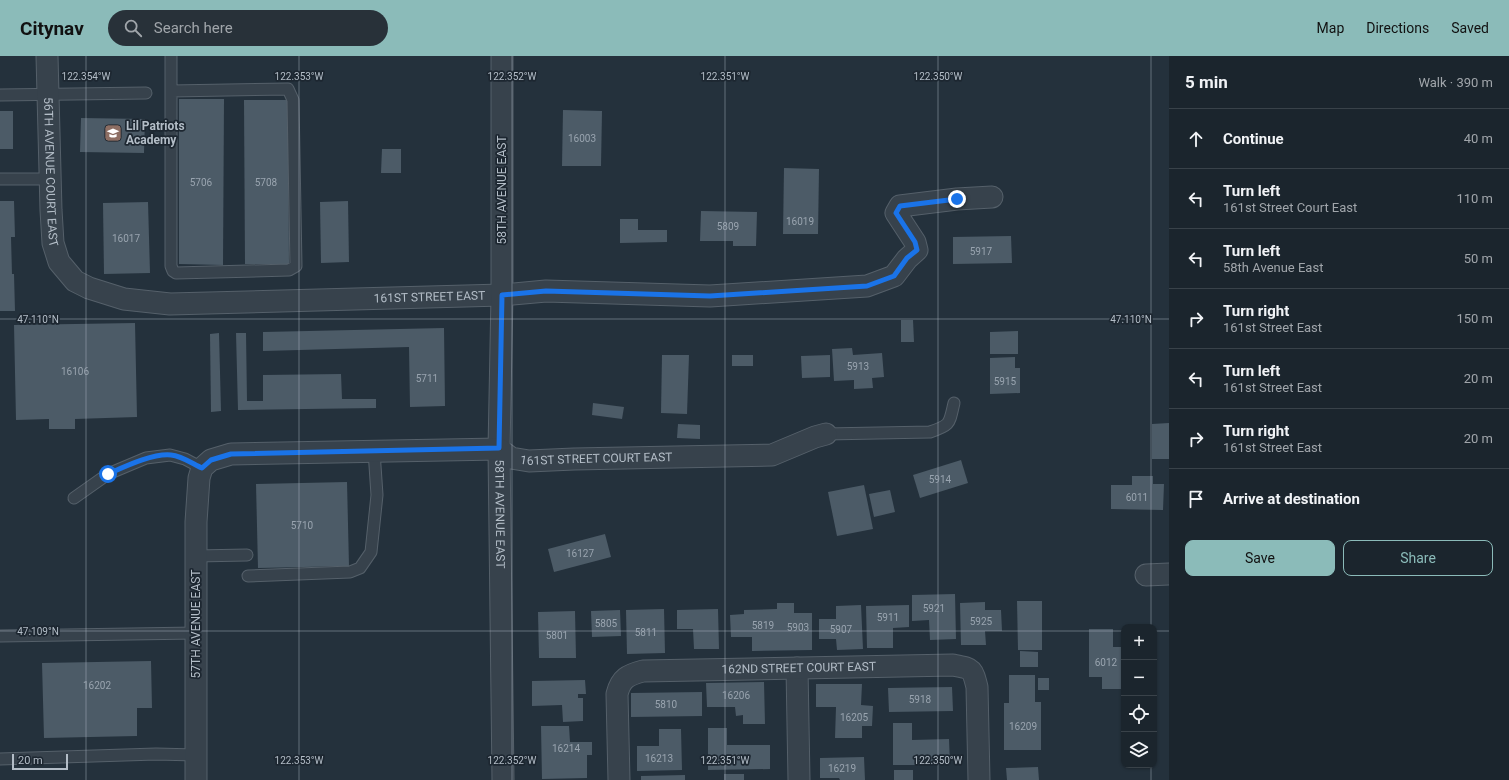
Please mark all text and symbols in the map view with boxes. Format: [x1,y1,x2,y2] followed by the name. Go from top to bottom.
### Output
[108,10,388,46] search box
[20,17,84,40] text: Citynav
[122,17,144,39] icon: search
[154,19,233,37] text: Search here
[1317,20,1344,36] text: Map
[1366,20,1429,36] text: Directions
[1451,20,1489,36] text: Saved
[62,71,111,82] text: 122.354°W
[275,71,324,82] text: 122.353°W
[488,71,537,82] text: 122.352°W
[701,71,750,82] text: 122.351°W
[914,71,963,82] text: 122.350°W
[1185,72,1228,92] text: 5 min
[1418,75,1493,90] text: Walk · 390 m
[41,97,61,249] street label: 56TH AVENUE COURT EAST
[126,119,185,147] place label: Lil Patriots Academy
[103,123,123,143] school or university icon: Lil Patriots Academy
[1185,128,1207,150] icon: ahead
[1223,130,1284,148] text: Continue
[1464,131,1493,146] text: 40 m
[568,133,596,144] house number: 16003
[495,135,509,245] street label: 58TH AVENUE EAST
[190,177,213,188] house number: 5706
[255,177,278,188] house number: 5708
[1223,182,1280,200] text: Turn left
[1185,188,1207,210] icon: left
[948,190,966,208] route end
[1456,191,1493,206] text: 110 m
[1223,200,1357,215] text: 161st Street Court East
[786,216,814,227] house number: 16019
[717,221,739,232] house number: 5809
[112,233,140,244] house number: 16017
[1223,242,1280,260] text: Turn left
[970,246,993,257] house number: 5917
[1185,248,1207,270] icon: left
[1464,251,1493,266] text: 50 m
[1223,260,1323,275] text: 58th Avenue East
[373,288,485,305] street label: 161ST STREET EAST
[1223,302,1289,320] text: Turn right
[1185,308,1207,330] icon: right
[1456,311,1493,326] text: 150 m
[17,314,59,325] text: 47.110°N
[1110,314,1152,325] text: 47.110°N
[1223,320,1322,335] text: 161st Street East
[847,361,869,372] house number: 5913
[1223,362,1280,380] text: Turn left
[61,366,89,377] house number: 16106
[1185,368,1207,390] icon: left
[1464,371,1493,386] text: 20 m
[416,373,438,384] house number: 5711
[994,376,1017,387] house number: 5915
[1223,380,1322,395] text: 161st Street East
[1223,422,1289,440] text: Turn right
[1185,428,1207,450] icon: right
[1464,431,1493,446] text: 20 m
[1223,440,1322,455] text: 161st Street East
[519,450,672,468] street label: 161ST STREET COURT EAST
[492,459,507,569] street label: 58TH AVENUE EAST
[99,465,117,483] route start
[929,474,952,485] house number: 5914
[1185,488,1207,510] icon: arrive
[1223,490,1360,508] text: Arrive at destination
[1126,492,1148,503] house number: 6011
[291,520,314,531] house number: 5710
[1185,540,1335,576] button: Save
[1343,540,1493,576] button: Share
[566,548,594,559] house number: 16127
[189,569,203,679] street label: 57TH AVENUE EAST
[923,603,945,614] house number: 5921
[877,612,899,623] house number: 5911
[970,616,993,627] house number: 5925
[595,618,618,629] house number: 5805
[752,620,774,631] house number: 5819
[787,622,809,633] house number: 5903
[830,624,853,635] house number: 5907
[1121,624,1157,768] map controls
[1121,624,1157,660] button: +
[17,626,59,637] text: 47.109°N
[635,627,657,638] house number: 5811
[546,630,568,641] house number: 5801
[1095,657,1118,668] house number: 6012
[721,659,876,676] street label: 162ND STREET COURT EAST
[1121,660,1157,696] button: −
[83,680,111,691] house number: 16202
[722,690,750,701] house number: 16206
[909,694,932,705] house number: 5918
[1121,696,1157,732] button: locate
[655,699,678,710] house number: 5810
[840,712,868,723] house number: 16205
[1009,721,1037,732] house number: 16209
[1121,732,1157,768] button: layers
[552,743,580,754] house number: 16214
[12,752,68,771] scale bar
[645,753,673,764] house number: 16213
[18,754,43,767] text: 20 m
[275,755,324,766] text: 122.353°W
[488,755,537,766] text: 122.352°W
[701,755,750,766] text: 122.351°W
[914,755,963,766] text: 122.350°W
[828,763,856,774] house number: 16219

